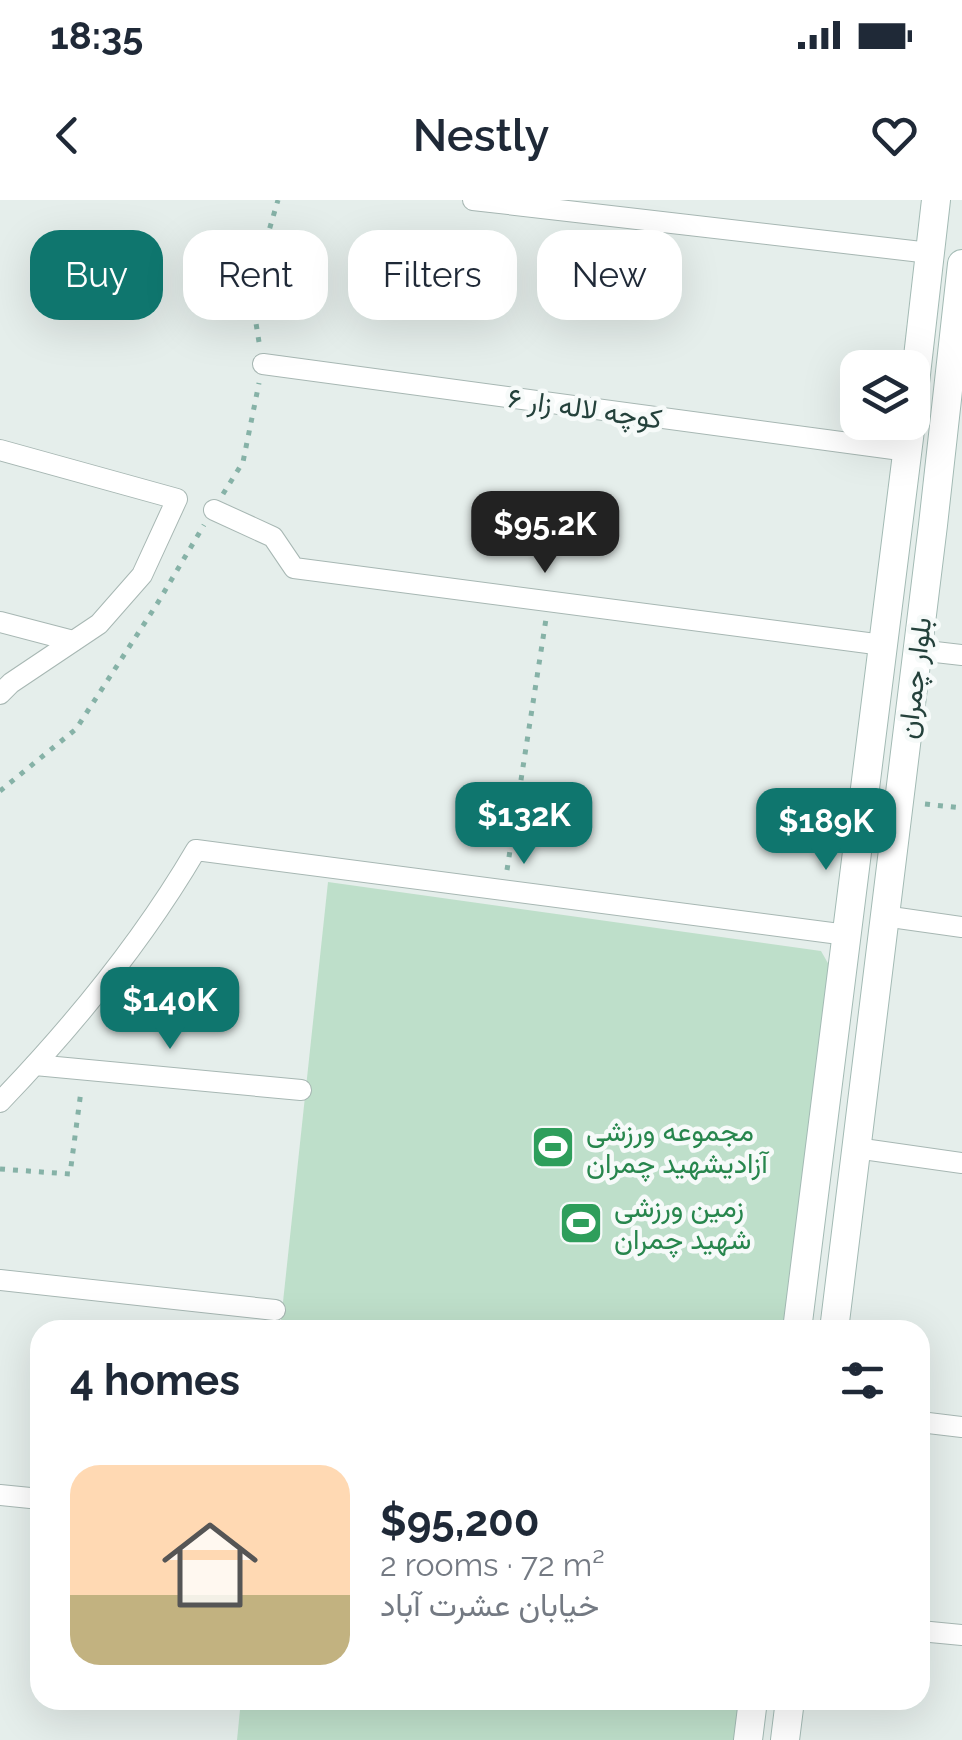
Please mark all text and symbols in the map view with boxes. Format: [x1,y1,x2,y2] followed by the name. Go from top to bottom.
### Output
[50,13,143,58] text: 18:35
[40,108,95,163] icon: back
[867,108,922,163] icon: heart
[413,109,549,162] text: Nestly
[30,230,163,320] chip: Buy
[183,230,328,320] chip: Rent
[348,230,517,320] chip: Filters
[537,230,682,320] chip: New
[840,350,930,440] map controls
[840,350,930,440] button: layers
[505,381,664,438] street label: کوچه لاله زار ۶
[464,491,626,576] pin: $95.2K
[493,505,597,542] text: $95.2K
[891,616,940,741] street label: بلوار چمران
[454,782,594,867] pin: $132K
[756,788,896,873] pin: $189K
[477,796,571,833] text: $132K
[778,802,874,839] text: $189K
[100,967,240,1052] pin: $140K
[122,981,218,1018] text: $140K
[586,1115,770,1182] place label: مجموعه ورزشی آزادیشهید چمران
[530,1124,576,1170] sports icon: مجموعه ورزشی آزادیشهید چمران
[614,1191,751,1258] place label: زمین ورزشی شهید چمران
[558,1200,604,1246] sports icon: زمین ورزشی شهید چمران
[835,1353,890,1408] icon: filters
[70,1356,240,1405] text: 4 homes
[380,1497,540,1546] text: $95,200
[150,1505,270,1625] icon: home
[380,1546,605,1583] text: 2 rooms · 72 m²
[380,1586,599,1623] text: خیابان عشرت آباد

